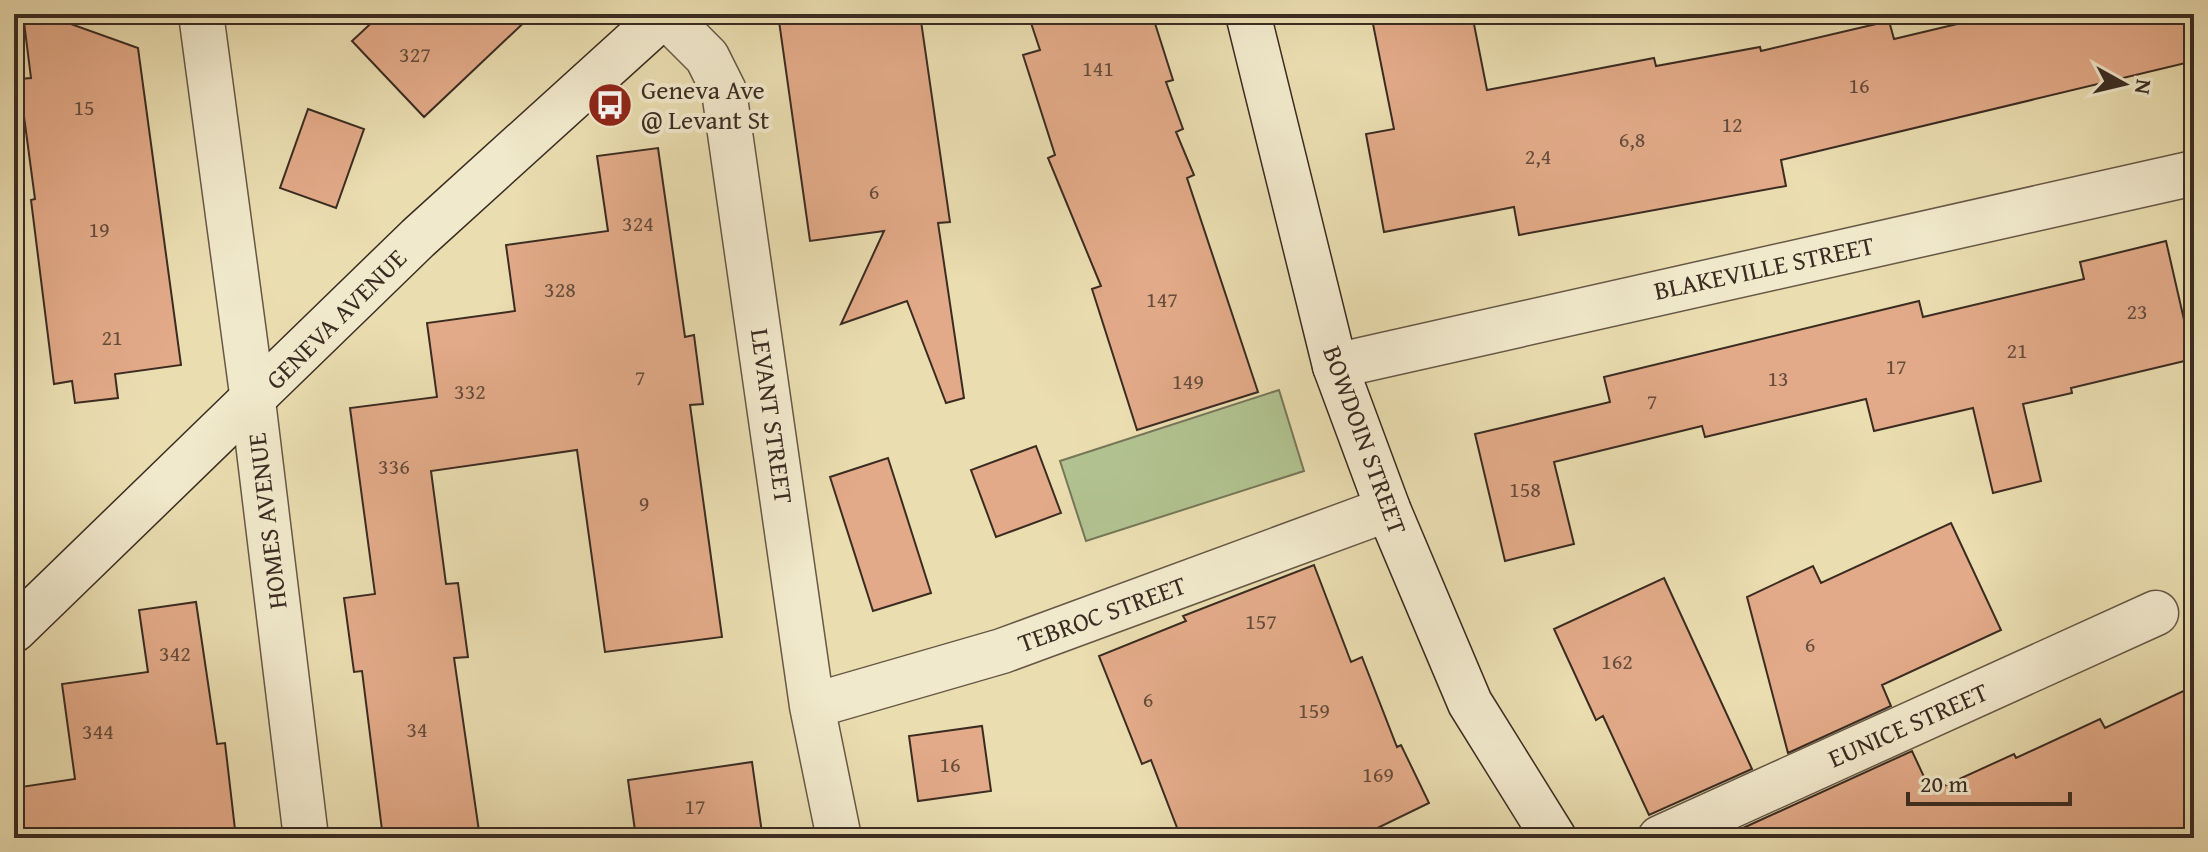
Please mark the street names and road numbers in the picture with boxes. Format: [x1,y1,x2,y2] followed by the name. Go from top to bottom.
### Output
[1650,225,1878,310] street label: BLAKEVILLE STREET
[256,239,415,398] street label: GENEVA AVENUE
[741,326,804,506] street label: LEVANT STREET
[1313,340,1418,540] street label: BOWDOIN STREET
[236,431,297,611] street label: HOMES AVENUE
[1012,565,1192,662] street label: TEBROC STREET
[1822,672,1994,777] street label: EUNICE STREET

